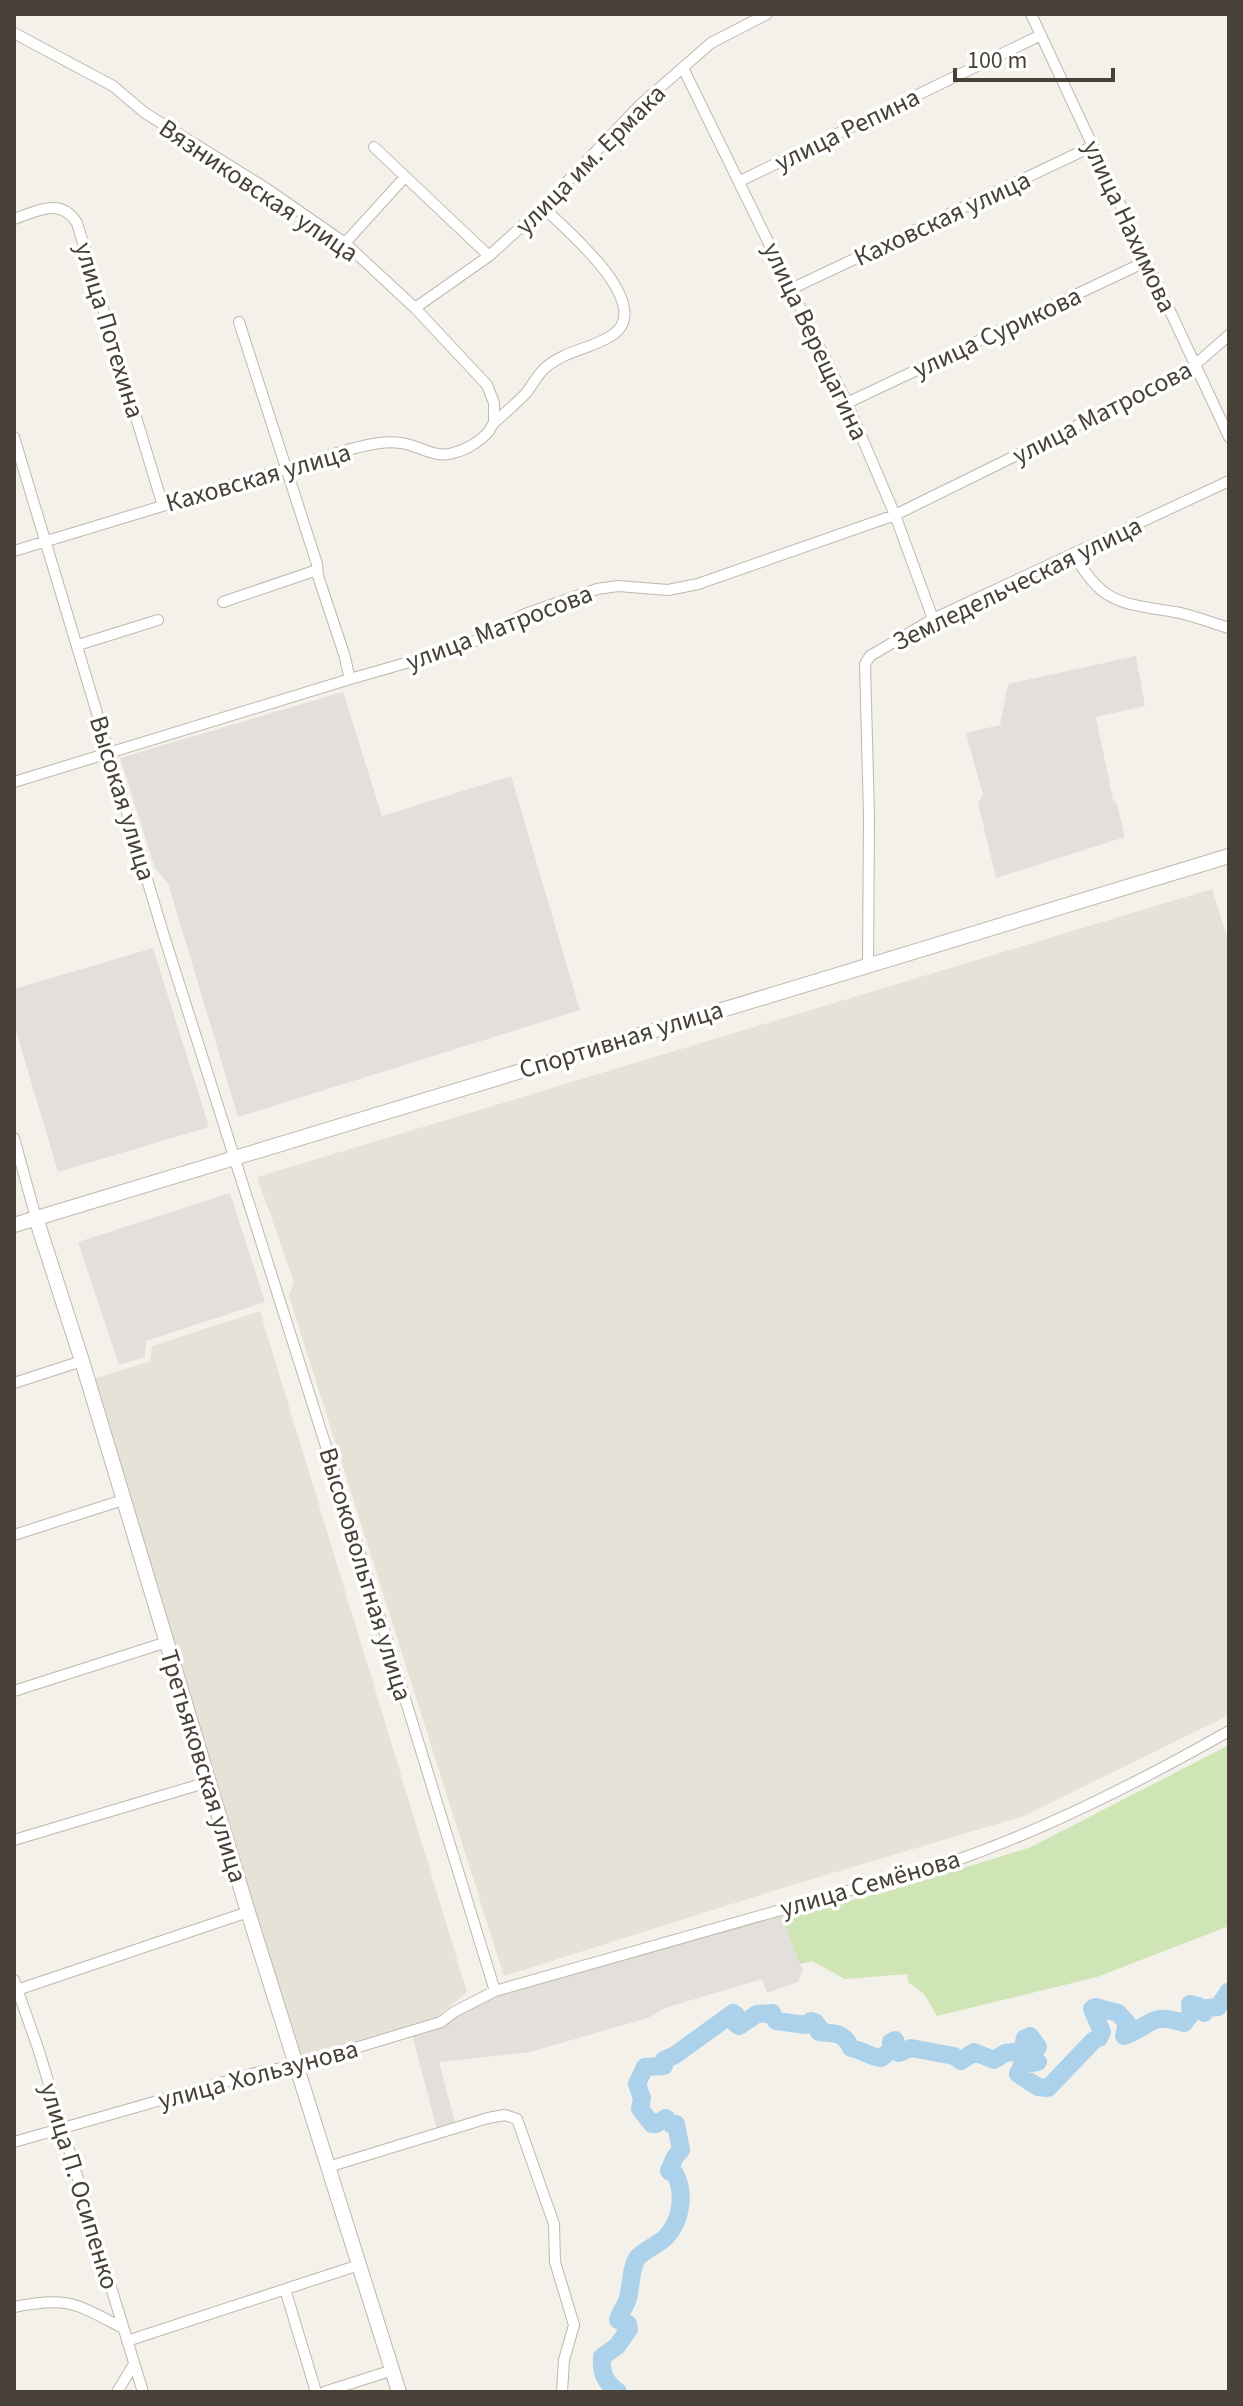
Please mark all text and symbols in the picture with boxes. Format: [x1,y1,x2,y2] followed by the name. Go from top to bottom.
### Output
[955,32,1113,82] scale bar
[967,43,1027,78] text: 100 m
[507,76,674,243] street label: улица им. Ермака
[768,78,926,181] street label: улица Репина
[152,110,366,271] street label: Вязниковская улица
[1073,134,1186,319] street label: улица Нахимова
[848,161,1037,276] street label: Каховская улица
[753,236,878,446] street label: улица Верещагина
[65,238,154,423] street label: улица Потехина
[907,277,1087,388] street label: улица Сурикова
[1006,351,1198,474] street label: улица Матросова
[161,433,355,522] street label: Каховская улица
[886,507,1148,660] street label: Земледельческая улица
[400,575,598,680] street label: улица Матросова
[80,711,165,885] street label: Высокая улица
[515,991,728,1088] street label: Спортивная улица
[309,1443,422,1705] street label: Высоковольтная улица
[150,1645,257,1887] street label: Третьяковская улица
[776,1840,964,1927] street label: улица Семёнова
[154,2030,362,2119] street label: улица Хользунова
[31,2078,128,2294] street label: улица П. Осипенко

